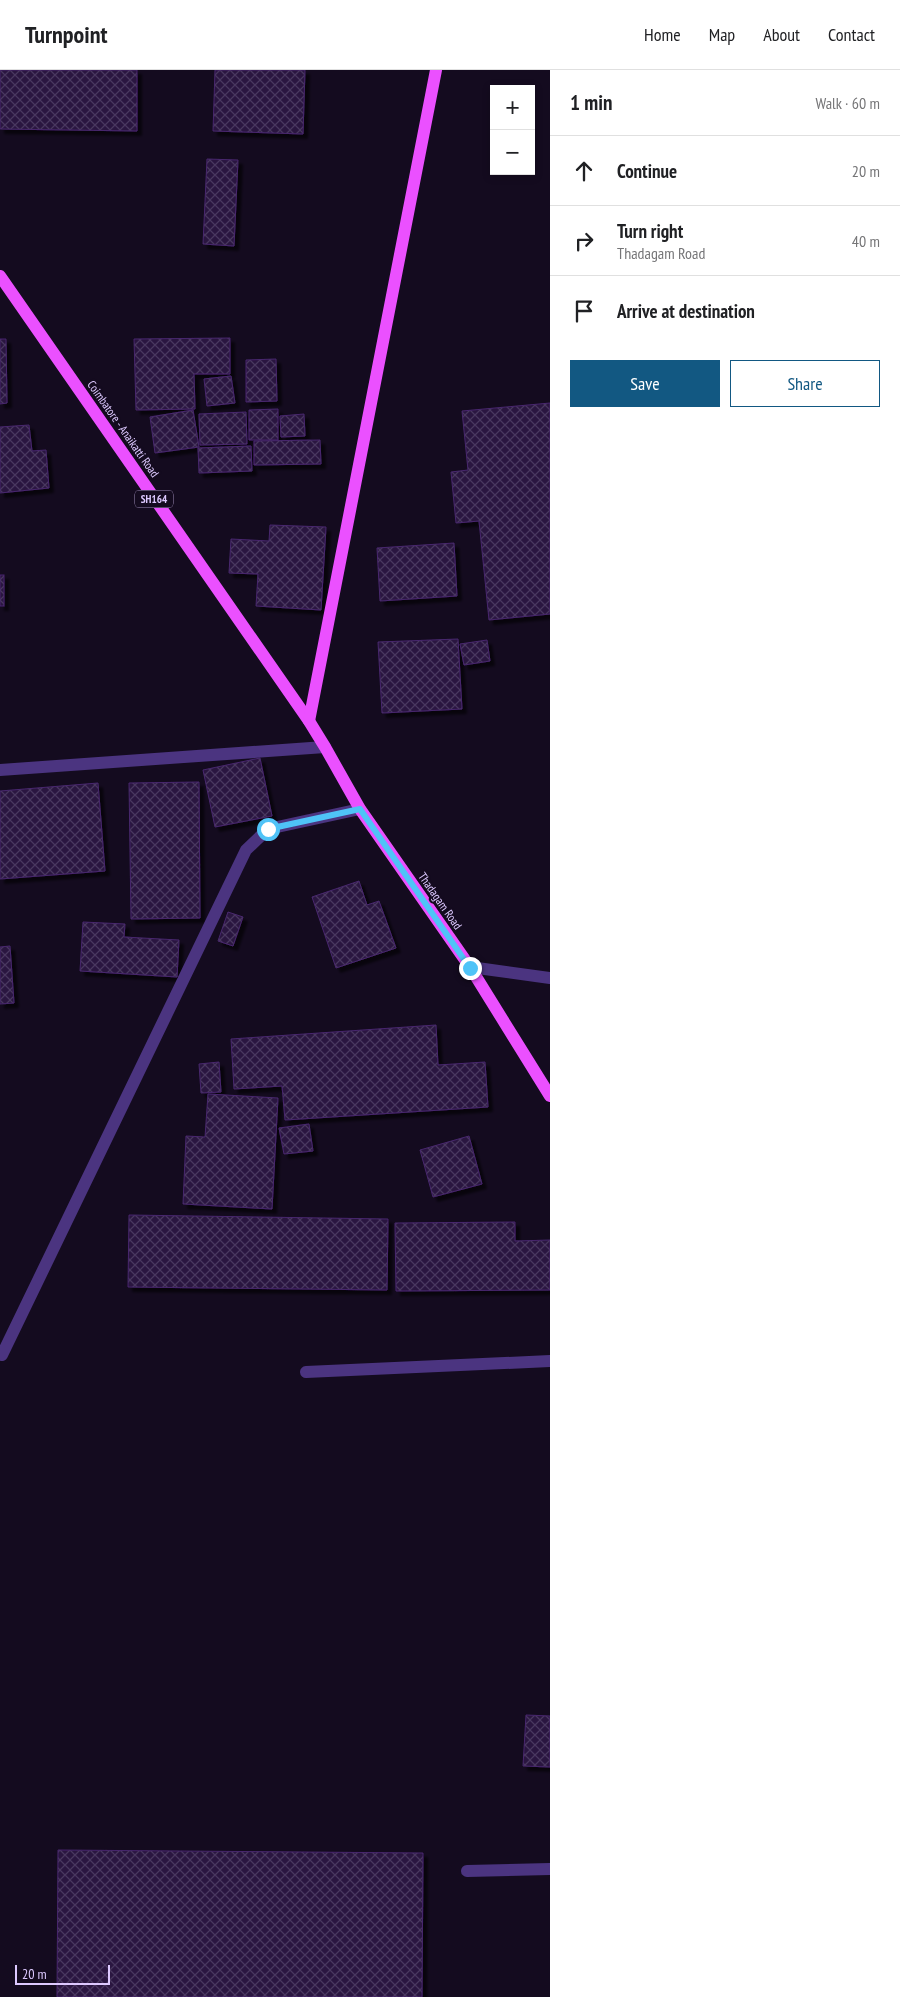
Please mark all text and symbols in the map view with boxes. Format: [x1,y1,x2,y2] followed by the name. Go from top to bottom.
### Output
[25,19,107,50] text: Turnpoint
[644,23,681,46] text: Home
[709,23,735,46] text: Map
[763,23,800,46] text: About
[828,23,875,46] text: Contact
[490,85,535,175] map controls
[490,85,535,130] button: +
[570,89,612,116] text: 1 min
[815,93,880,113] text: Walk · 60 m
[490,130,535,175] button: −
[570,157,598,185] icon: ahead
[617,159,677,183] text: Continue
[852,161,880,181] text: 20 m
[617,219,683,243] text: Turn right
[570,227,598,255] icon: right
[852,231,880,251] text: 40 m
[617,243,705,263] text: Thadagam Road
[570,297,598,325] icon: arrive
[617,299,755,323] text: Arrive at destination
[570,360,720,407] button: Save
[730,360,880,407] button: Share
[84,377,162,480] street label: Coimbatore - Anaikatti Road
[135,490,173,508] road number: SH164
[257,818,280,841] route start
[415,869,466,932] street label: Thadagam Road
[459,957,482,980] route end
[15,1962,110,1985] scale bar
[22,1965,47,1983] text: 20 m

